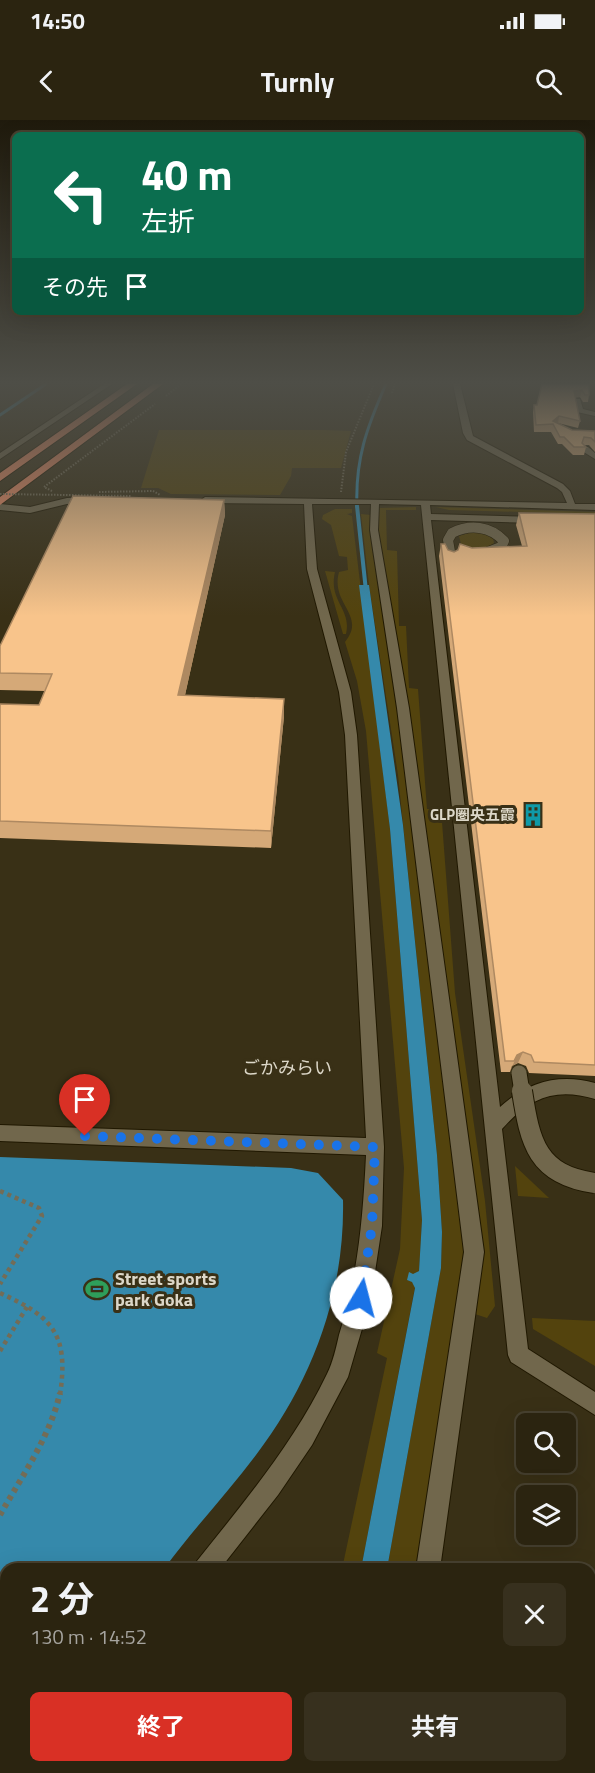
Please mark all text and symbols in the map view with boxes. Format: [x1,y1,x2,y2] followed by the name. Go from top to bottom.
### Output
[30,4,85,38] text: 14:50
[261,61,334,102] text: Turnly
[30,65,63,98] icon: back
[532,65,565,98] icon: search
[141,142,233,206] text: 40 m
[42,156,120,234] icon: left
[141,200,195,241] text: 左折
[42,270,108,304] text: その先
[120,270,153,303] icon: arrive
[520,802,546,828] building icon: GLP圏央五霞
[430,803,515,826] place label: GLP圏央五霞
[242,1054,332,1081] district label: ごかみらい
[59,1074,110,1136] pin
[68,1083,101,1116] icon: arrive
[115,1265,216,1313] place label: Street sports park Goka
[329,1266,393,1330] position arrow
[84,1276,110,1302] sports icon: Street sports park Goka
[516,1413,576,1545] map controls
[516,1413,576,1473] button: search
[516,1485,576,1545] button: layers
[30,1571,94,1626] text: 2 分
[503,1583,566,1646] button: close
[30,1621,147,1652] text: 130 m · 14:52
[30,1692,292,1761] button: 終了
[304,1692,566,1761] button: 共有

